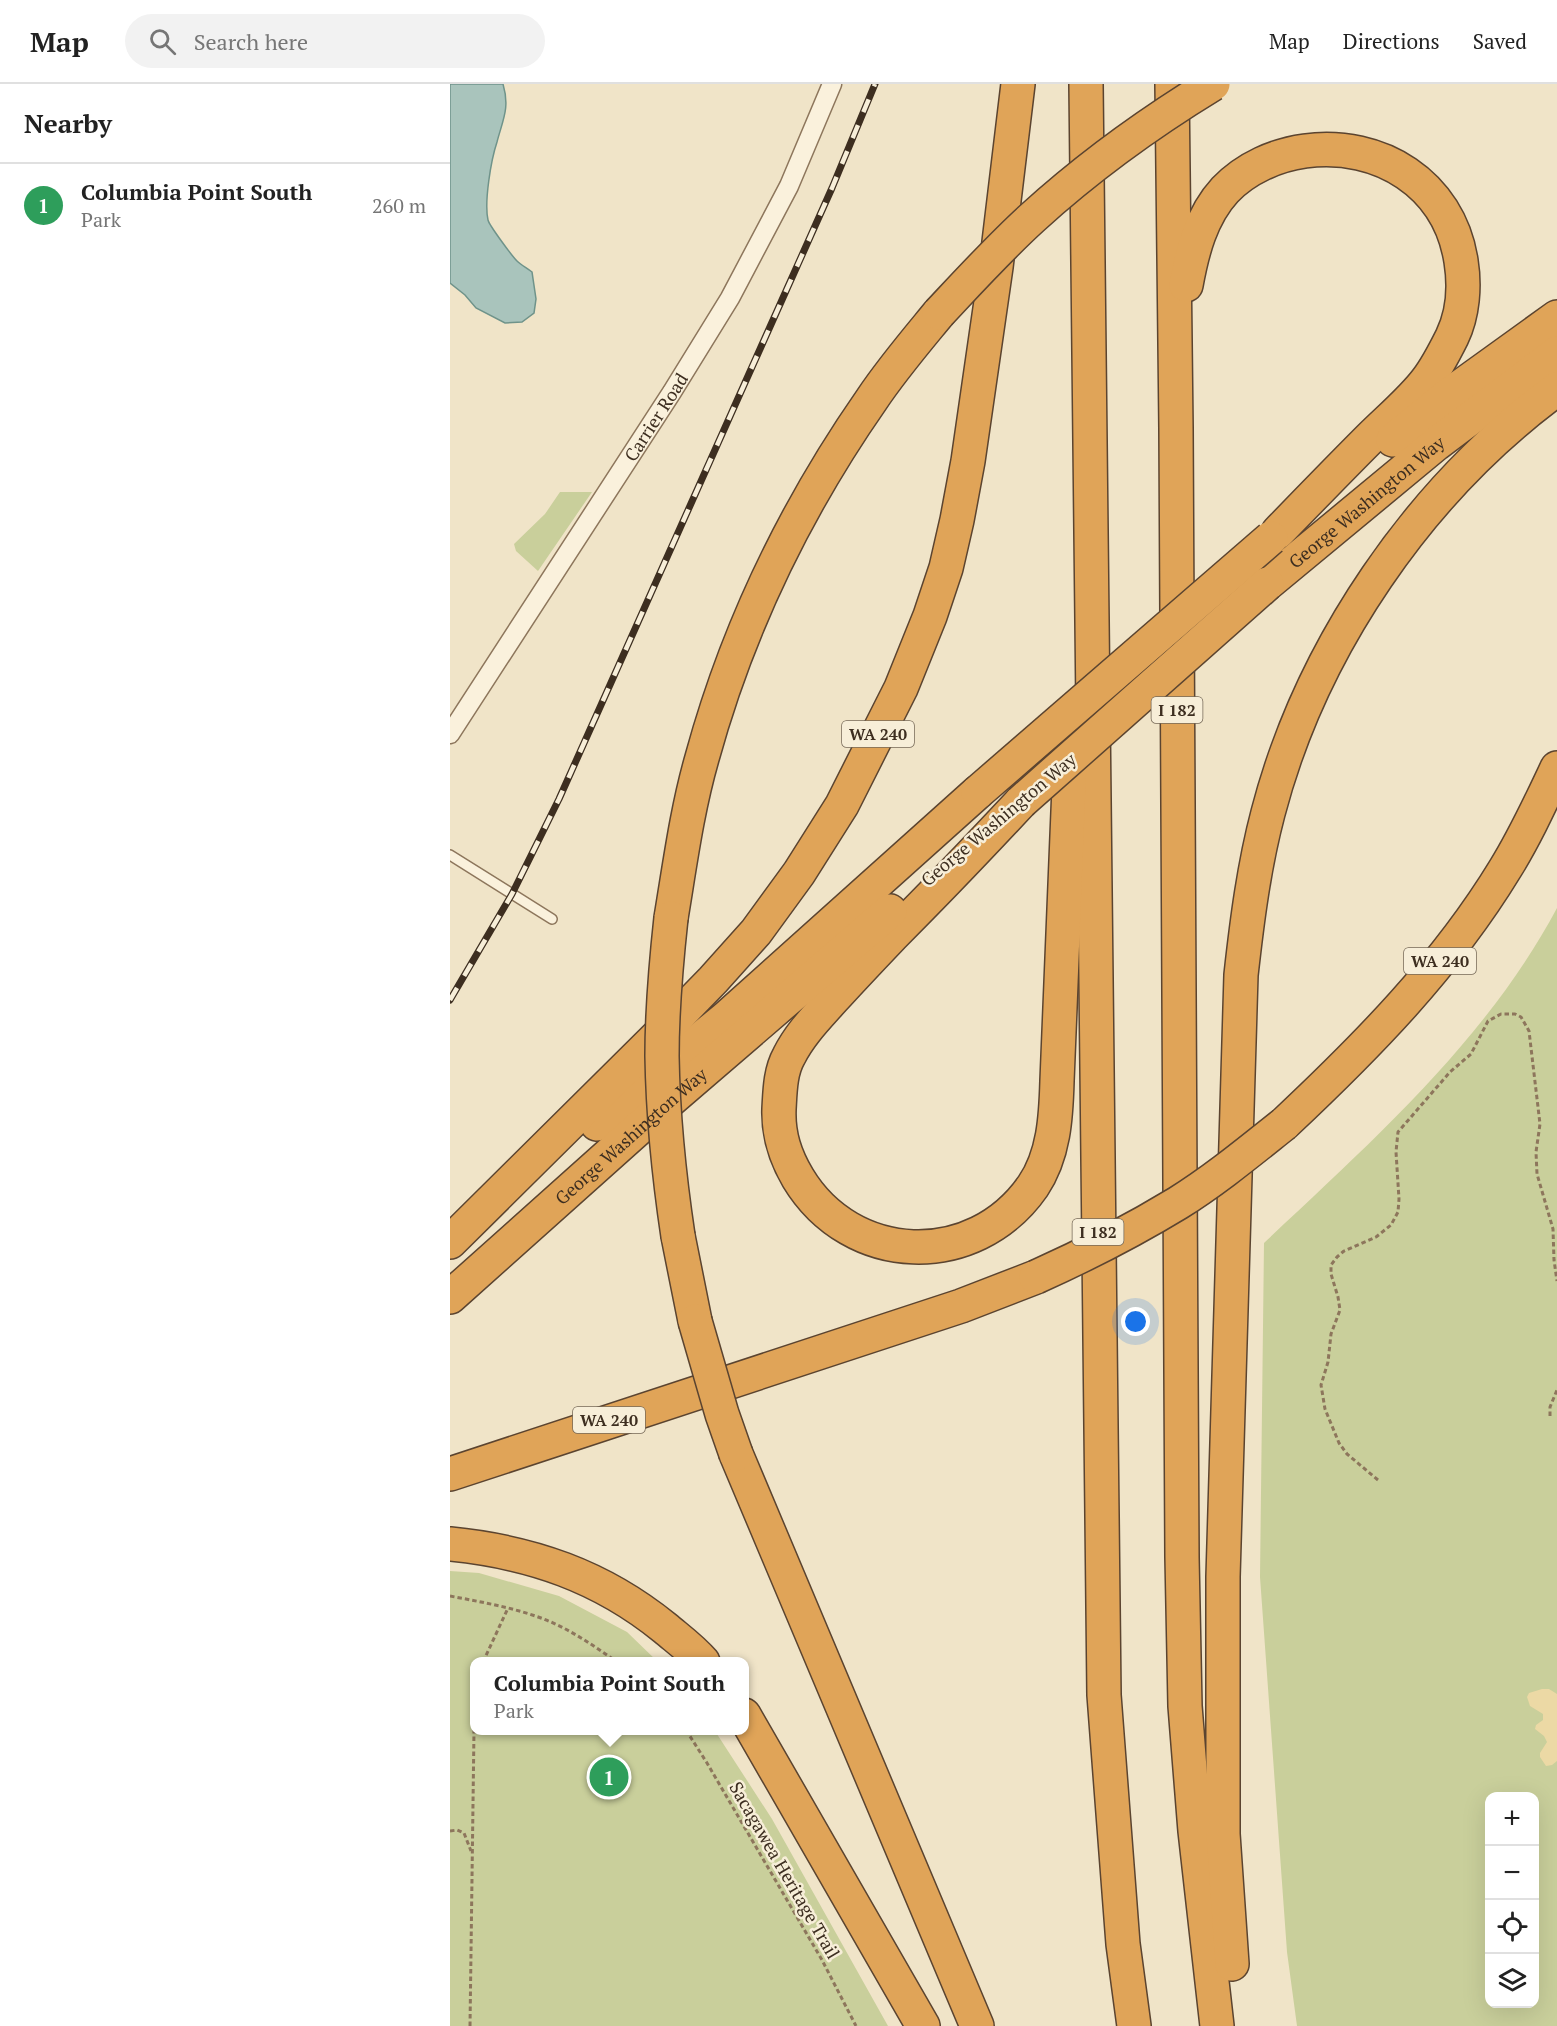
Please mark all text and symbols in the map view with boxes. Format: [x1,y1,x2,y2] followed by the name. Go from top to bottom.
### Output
[125,14,545,68] search box
[30,23,89,60] text: Map
[146,25,179,58] icon: search
[194,27,308,56] text: Search here
[1269,27,1310,55] text: Map
[1343,27,1440,55] text: Directions
[1473,27,1527,55] text: Saved
[24,106,112,140] text: Nearby
[81,177,312,206] text: Columbia Point South
[38,192,49,219] text: 1
[372,192,426,219] text: 260 m
[81,206,121,233] text: Park
[618,368,693,466] street label: Carrier Road
[1283,429,1450,573] street label: George Washington Way
[1152,697,1202,723] road number: I 182
[842,721,914,747] road number: WA 240
[915,746,1081,891] street label: George Washington Way
[1404,948,1476,974] road number: WA 240
[549,1061,712,1210] street label: George Washington Way
[1072,1219,1124,1245] road number: I 182
[1121,1307,1150,1336] your location
[573,1407,645,1433] road number: WA 240
[470,1657,749,1735] popup
[494,1668,725,1697] text: Columbia Point South
[494,1697,534,1724] text: Park
[590,1754,628,1800] pin: 1
[724,1777,846,1963] street label: Sacagawea Heritage Trail
[1485,1792,1539,2008] map controls
[1485,1792,1539,1846] button: +
[1485,1846,1539,1900] button: −
[1485,1900,1539,1954] button: locate
[1485,1954,1539,2008] button: layers

